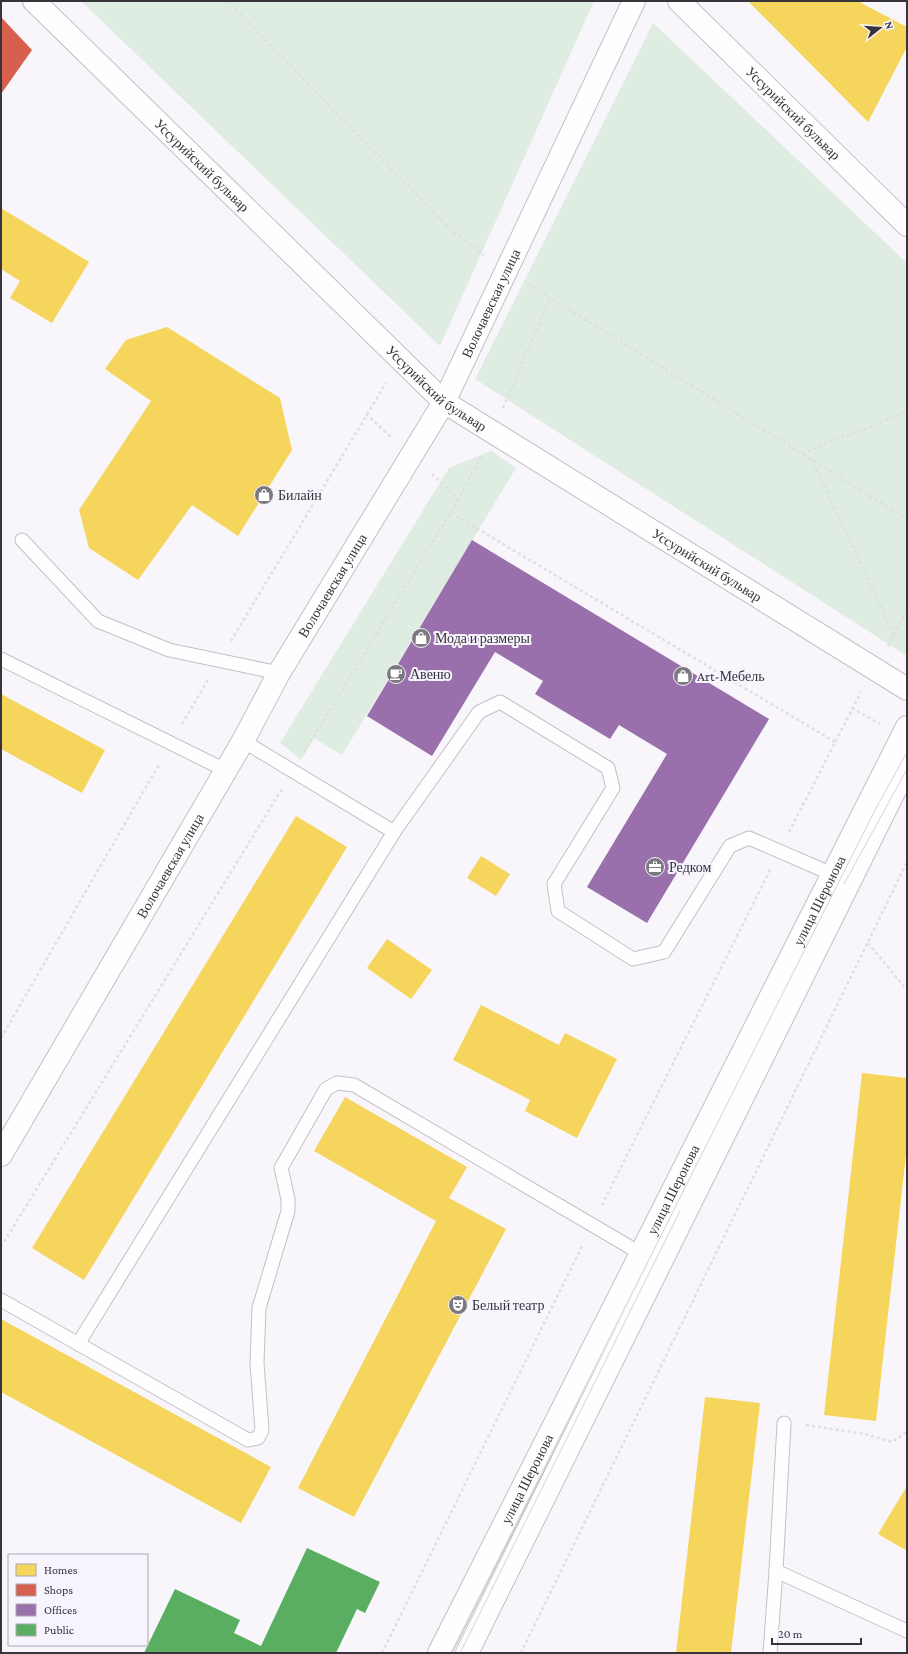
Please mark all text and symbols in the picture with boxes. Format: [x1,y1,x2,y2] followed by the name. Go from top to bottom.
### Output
[860,8,900,48] north arrow
[883,20,897,31] text: N
[743,63,844,163] street label: Уссурийский бульвар
[151,115,253,215] street label: Уссурийский бульвар
[458,246,524,360] street label: Волочаевская улица
[383,342,490,434] street label: Уссурийский бульвар
[253,484,275,506] shop icon: Билайн
[278,487,322,503] place label: Билайн
[649,525,765,605] street label: Уссурийский бульвар
[295,530,370,640] street label: Волочаевская улица
[410,627,432,649] shop icon: Мода и размеры
[435,630,530,646] place label: Мода и размеры
[385,663,407,685] cafe icon: Авеню
[672,665,694,687] shop icon: Art-Мебель
[410,666,451,682] place label: Авеню
[697,668,765,684] place label: Art-Мебель
[133,810,207,921] street label: Волочаевская улица
[790,852,849,948] street label: улица Шеронова
[644,856,666,878] office icon: Редком
[669,859,712,875] place label: Редком
[644,1141,703,1237] street label: улица Шеронова
[447,1294,469,1316] theatre icon: Белый театр
[472,1297,544,1313] place label: Белый театр
[498,1431,557,1527] street label: улица Шеронова
[8,1554,148,1646] legend
[44,1563,78,1577] text: Homes
[44,1583,73,1597] text: Shops
[44,1603,77,1617] text: Offices
[772,1620,861,1646] scale bar
[44,1623,74,1637] text: Public
[778,1627,803,1641] text: 20 m

